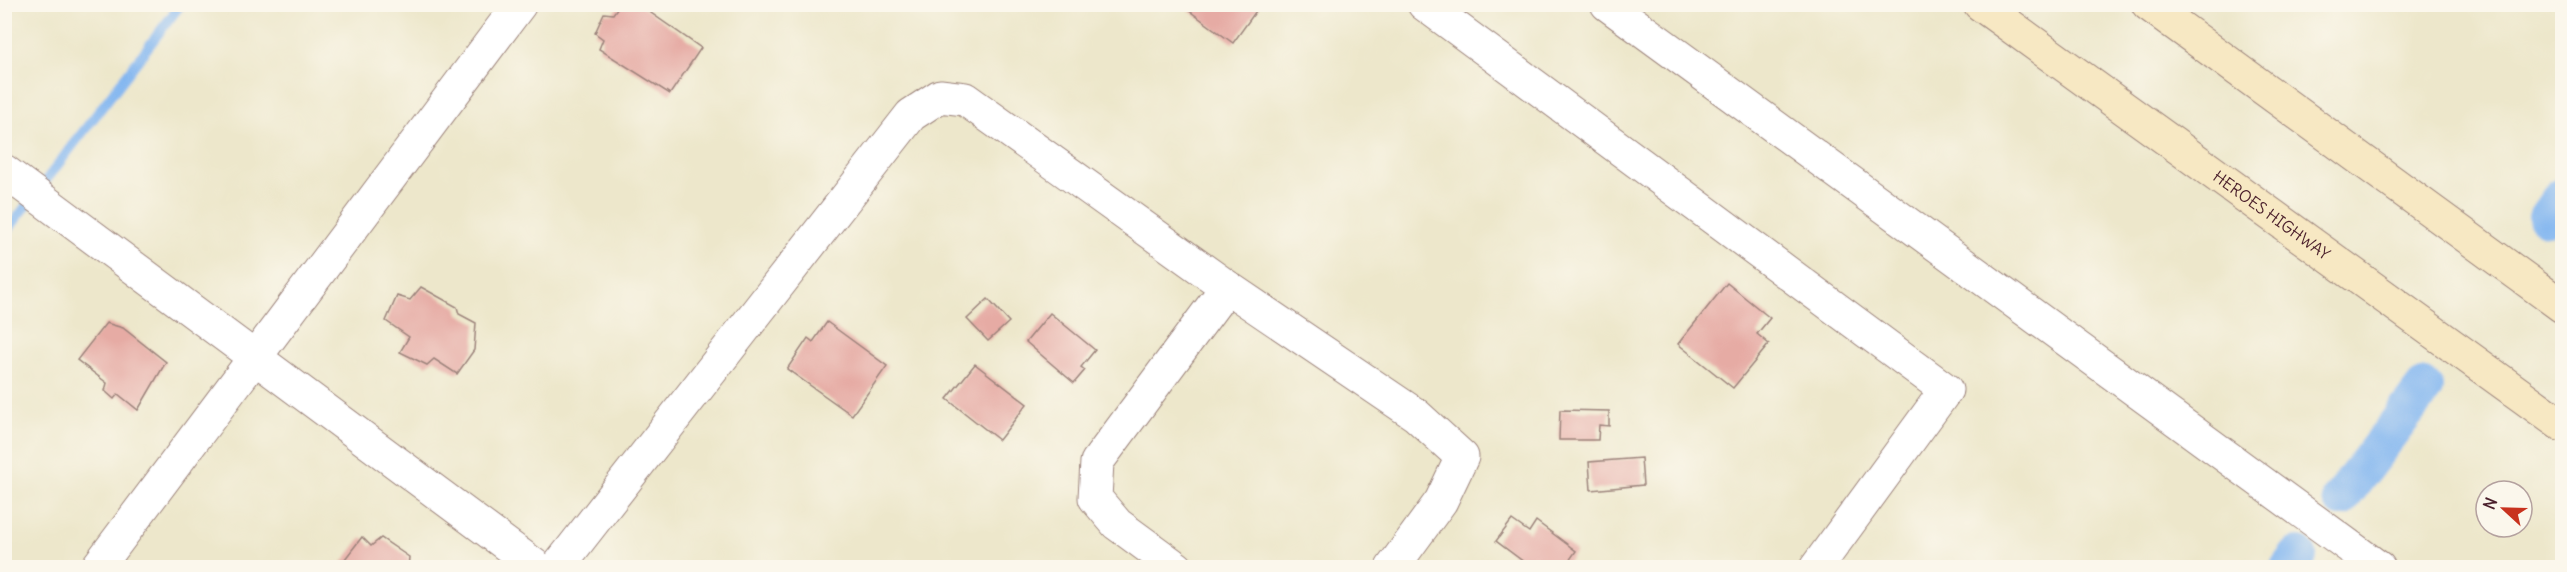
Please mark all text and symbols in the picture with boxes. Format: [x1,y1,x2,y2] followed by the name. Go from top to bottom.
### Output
[2209,166,2334,264] street label: HEROES HIGHWAY
[2474,479,2534,539] north arrow
[2479,495,2501,512] text: N

